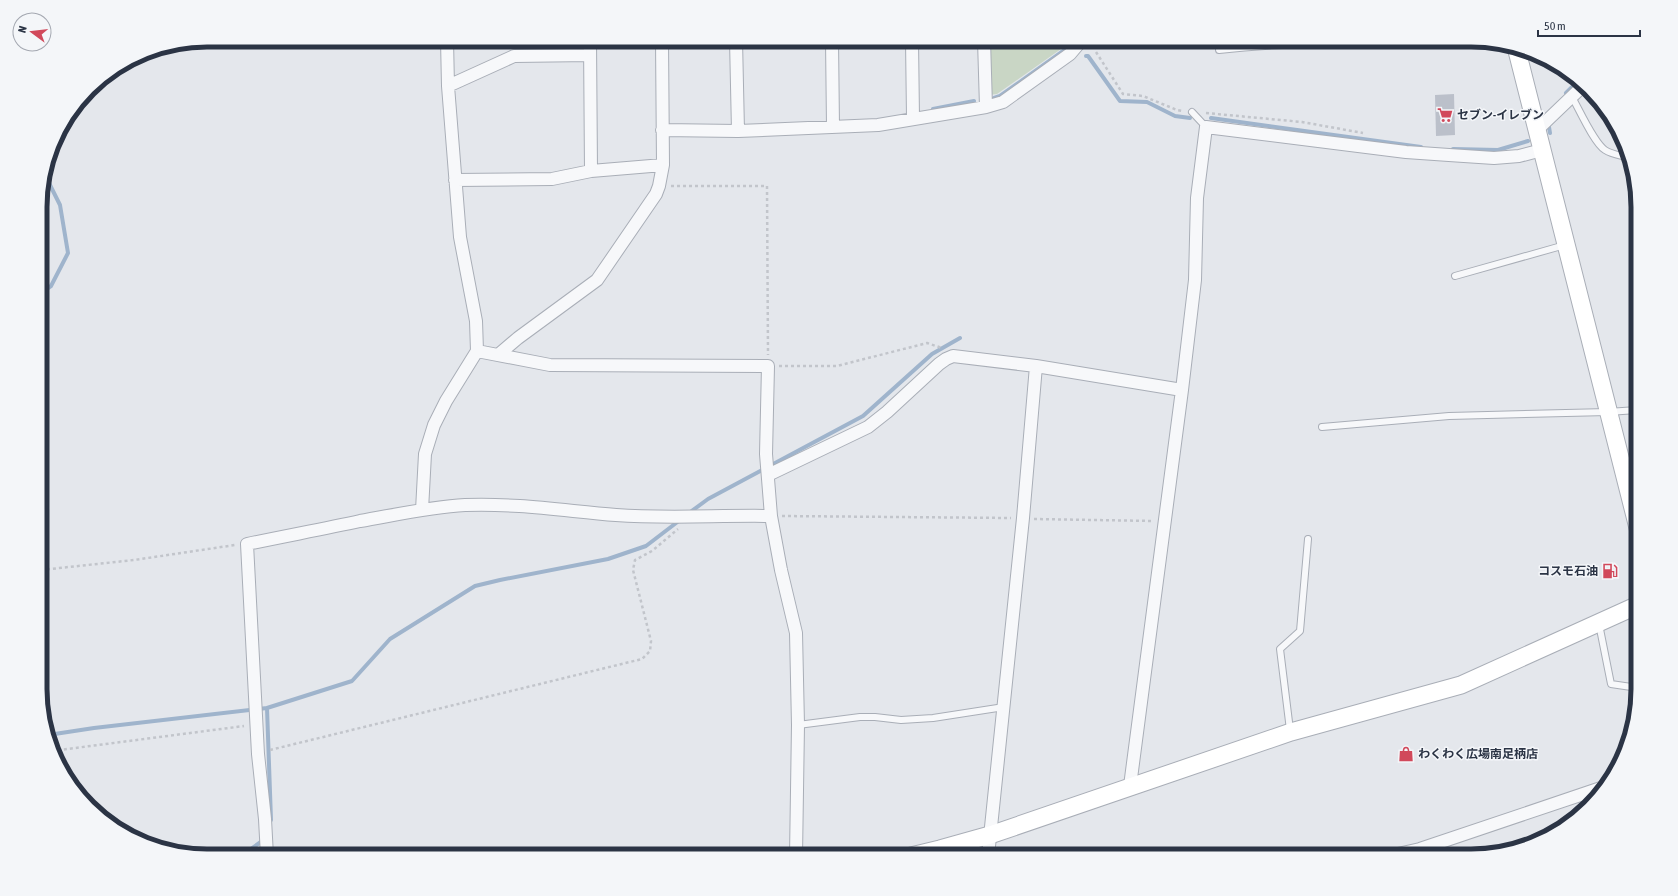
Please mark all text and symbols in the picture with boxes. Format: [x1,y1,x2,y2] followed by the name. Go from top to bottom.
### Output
[12,12,52,52] north arrow
[1538,12,1640,38] scale bar
[1544,19,1566,33] text: 50 m
[16,25,29,34] text: N
[1436,106,1454,124] supermarket icon: セブン-イレブン
[1457,108,1544,122] place label: セブン-イレブン
[1601,562,1619,580] fuel station icon: コスモ石油
[1538,564,1598,578] place label: コスモ石油
[1397,745,1415,763] shop icon: わくわく広場南足柄店
[1418,747,1538,761] place label: わくわく広場南足柄店

